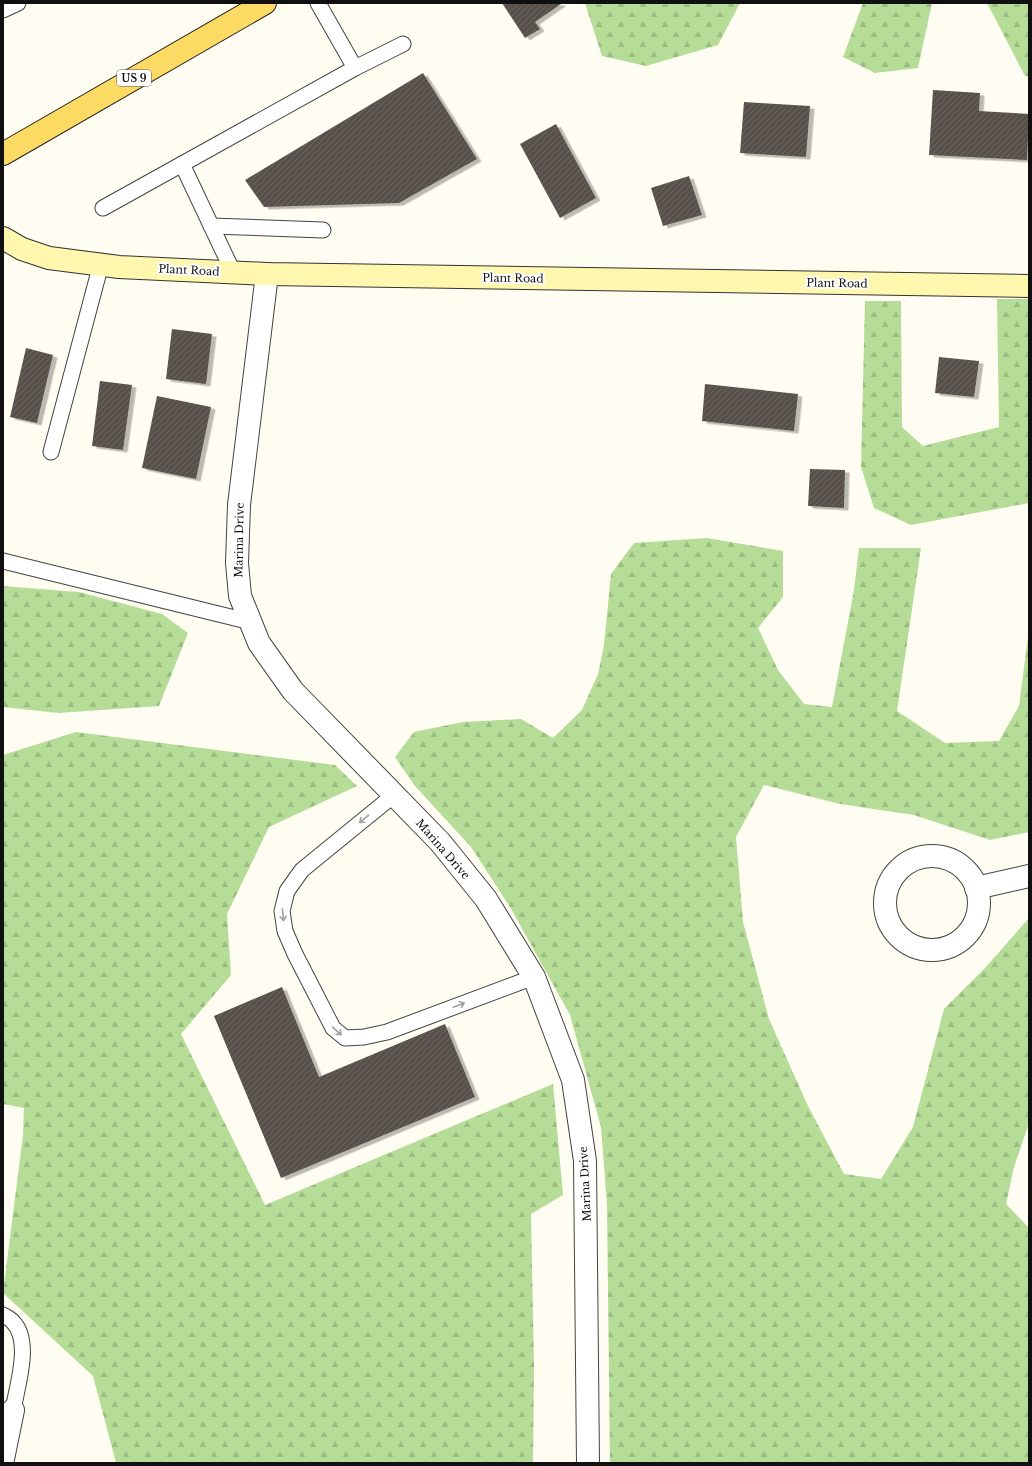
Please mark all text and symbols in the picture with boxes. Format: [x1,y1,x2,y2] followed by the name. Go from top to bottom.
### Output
[117,70,151,86] road number: US 9
[158,261,221,279] street label: Plant Road
[482,270,544,286] street label: Plant Road
[806,275,868,291] street label: Plant Road
[231,502,247,578] street label: Marina Drive
[358,815,369,824] one-way arrow
[413,816,473,882] street label: Marina Drive
[280,908,287,921] one-way arrow
[453,1000,465,1008] one-way arrow
[332,1027,342,1036] one-way arrow
[576,1146,594,1222] street label: Marina Drive

